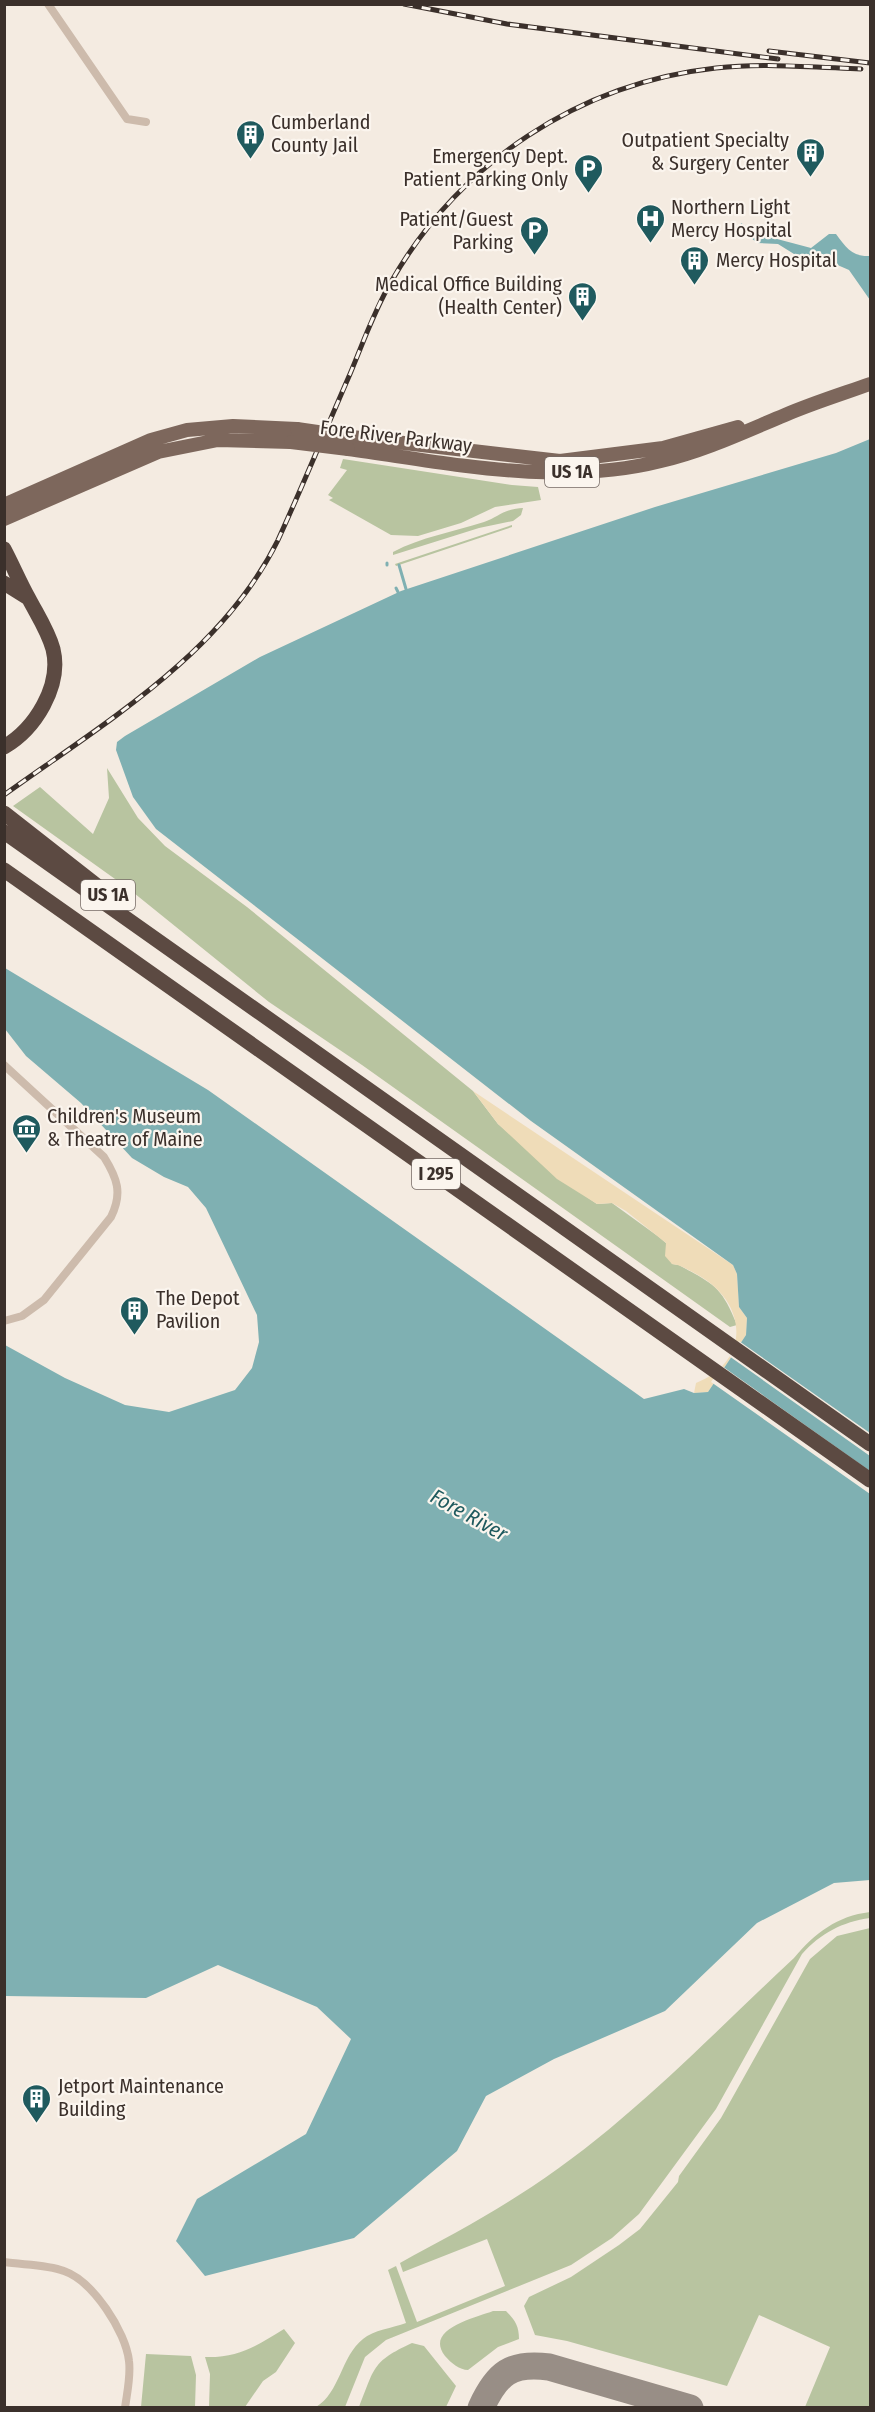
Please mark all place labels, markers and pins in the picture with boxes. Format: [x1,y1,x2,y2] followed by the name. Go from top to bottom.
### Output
[271,110,370,157] place label: Cumberland County Jail
[234,118,266,160] building icon: Cumberland County Jail
[622,128,789,175] place label: Outpatient Specialty & Surgery Center
[794,136,826,178] building icon: Outpatient Specialty & Surgery Center
[403,144,568,191] place label: Emergency Dept. Patient Parking Only
[573,152,605,194] parking icon: Emergency Dept. Patient Parking Only
[671,195,792,242] place label: Northern Light Mercy Hospital
[634,202,666,244] hospital icon: Northern Light Mercy Hospital
[399,207,514,254] place label: Patient/Guest Parking
[518,214,550,256] parking icon: Patient/Guest Parking
[679,244,711,286] building icon: Mercy Hospital
[716,248,837,272] place label: Mercy Hospital
[375,272,563,319] place label: Medical Office Building (Health Center)
[567,280,599,322] building icon: Medical Office Building (Health Center)
[47,1104,203,1151] place label: Children's Museum & Theatre of Maine
[10,1112,42,1154] museum icon: Children's Museum & Theatre of Maine
[156,1286,240,1333] place label: The Depot Pavilion
[119,1294,151,1336] building icon: The Depot Pavilion
[58,2074,224,2121] place label: Jetport Maintenance Building
[21,2082,53,2124] building icon: Jetport Maintenance Building

